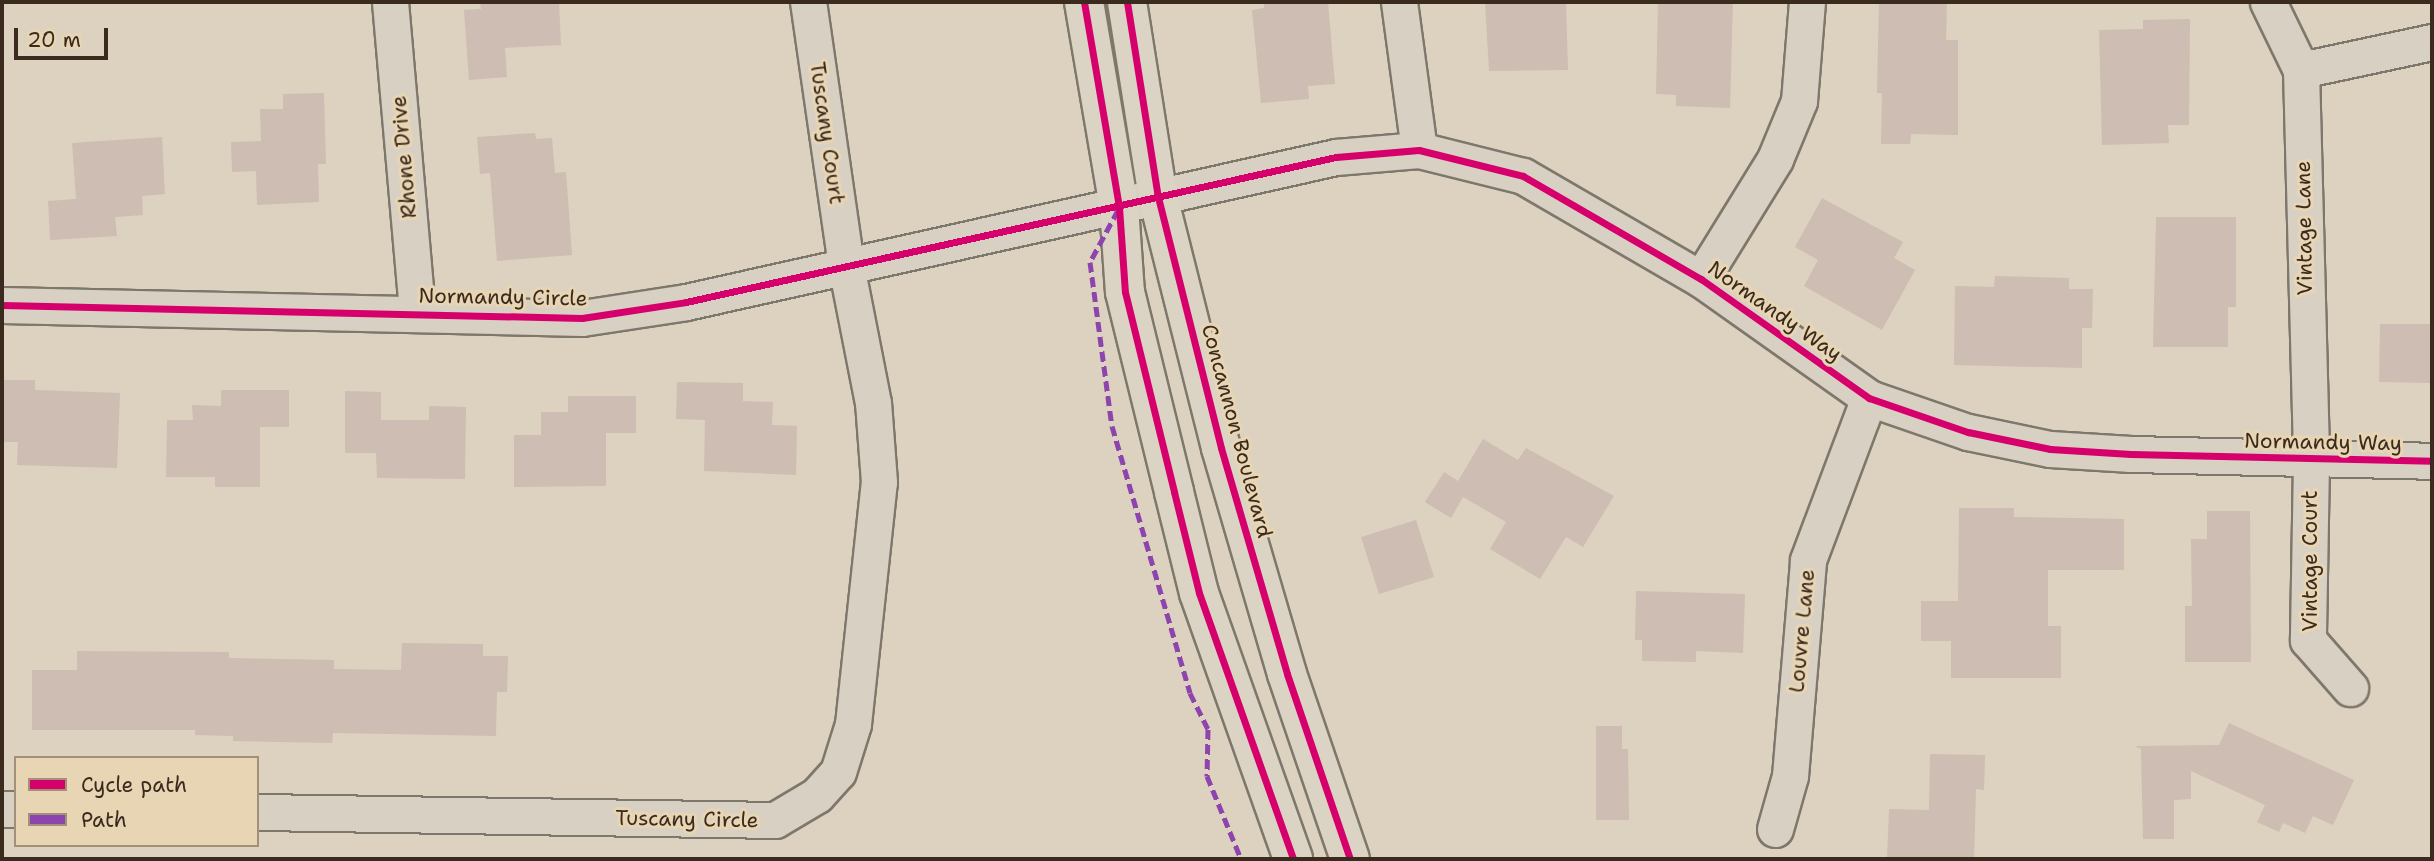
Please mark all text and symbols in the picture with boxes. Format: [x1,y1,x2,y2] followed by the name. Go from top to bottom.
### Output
[18,14,112,58] scale bar
[27,26,81,54] text: 20 m
[805,60,849,206] street label: Tuscany Court
[386,95,422,219] street label: Rhone Drive
[2290,160,2318,296] street label: Vintage Lane
[1703,255,1847,367] street label: Normandy Way
[418,283,588,311] street label: Normandy Circle
[1196,321,1278,541] street label: Concannon Boulevard
[2244,428,2402,456] street label: Normandy Way
[2297,490,2323,632] street label: Vintage Court
[1784,568,1820,694] street label: Louvre Lane
[14,756,259,847] legend
[81,771,187,799] text: Cycle path
[615,805,759,833] street label: Tuscany Circle
[81,806,127,834] text: Path

